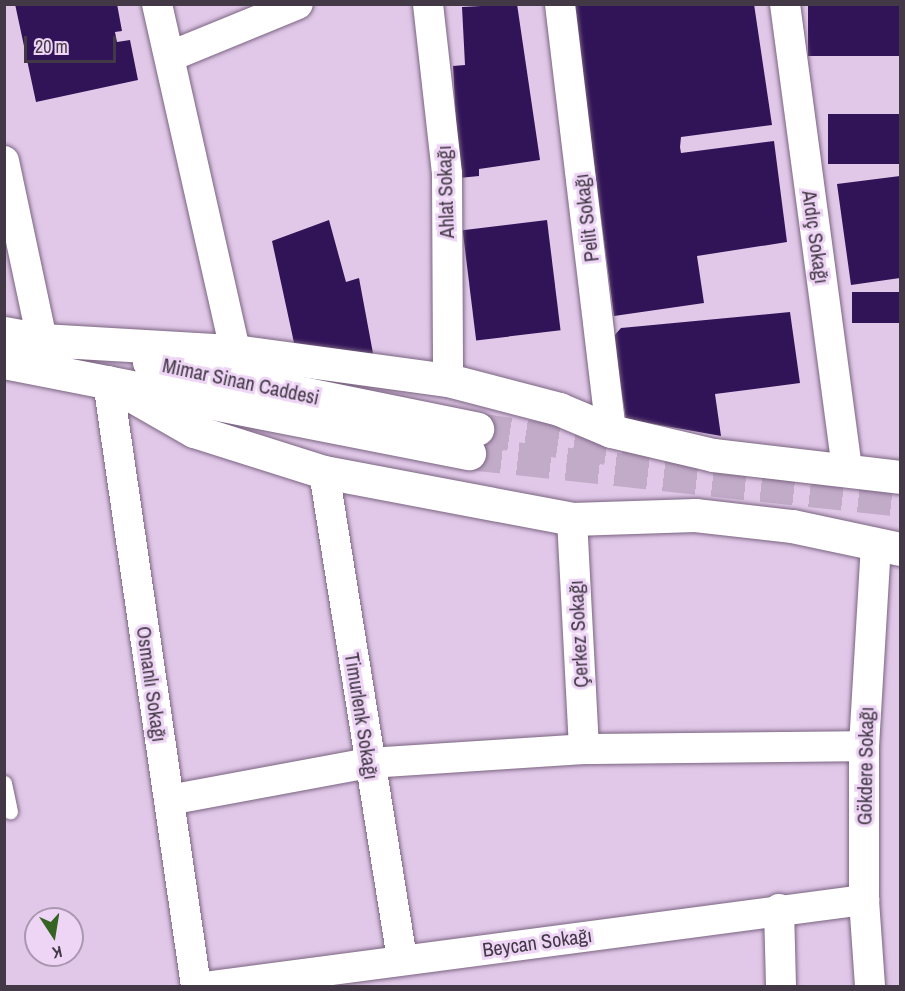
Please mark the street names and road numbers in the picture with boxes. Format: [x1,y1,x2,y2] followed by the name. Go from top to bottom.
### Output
[431,145,459,239] street label: Ahlat Sokağı
[569,173,603,263] street label: Pelit Sokağı
[798,189,834,285] street label: Ardıç Sokağı
[160,353,322,409] street label: Mimar Sinan Caddesi
[563,580,593,688] street label: Çerkez Sokağı
[132,625,172,743] street label: Osmanlı Sokağı
[340,651,384,781] street label: Timurlenk Sokağı
[852,707,878,825] street label: Gökdere Sokağı
[481,922,593,962] street label: Beycan Sokağı

